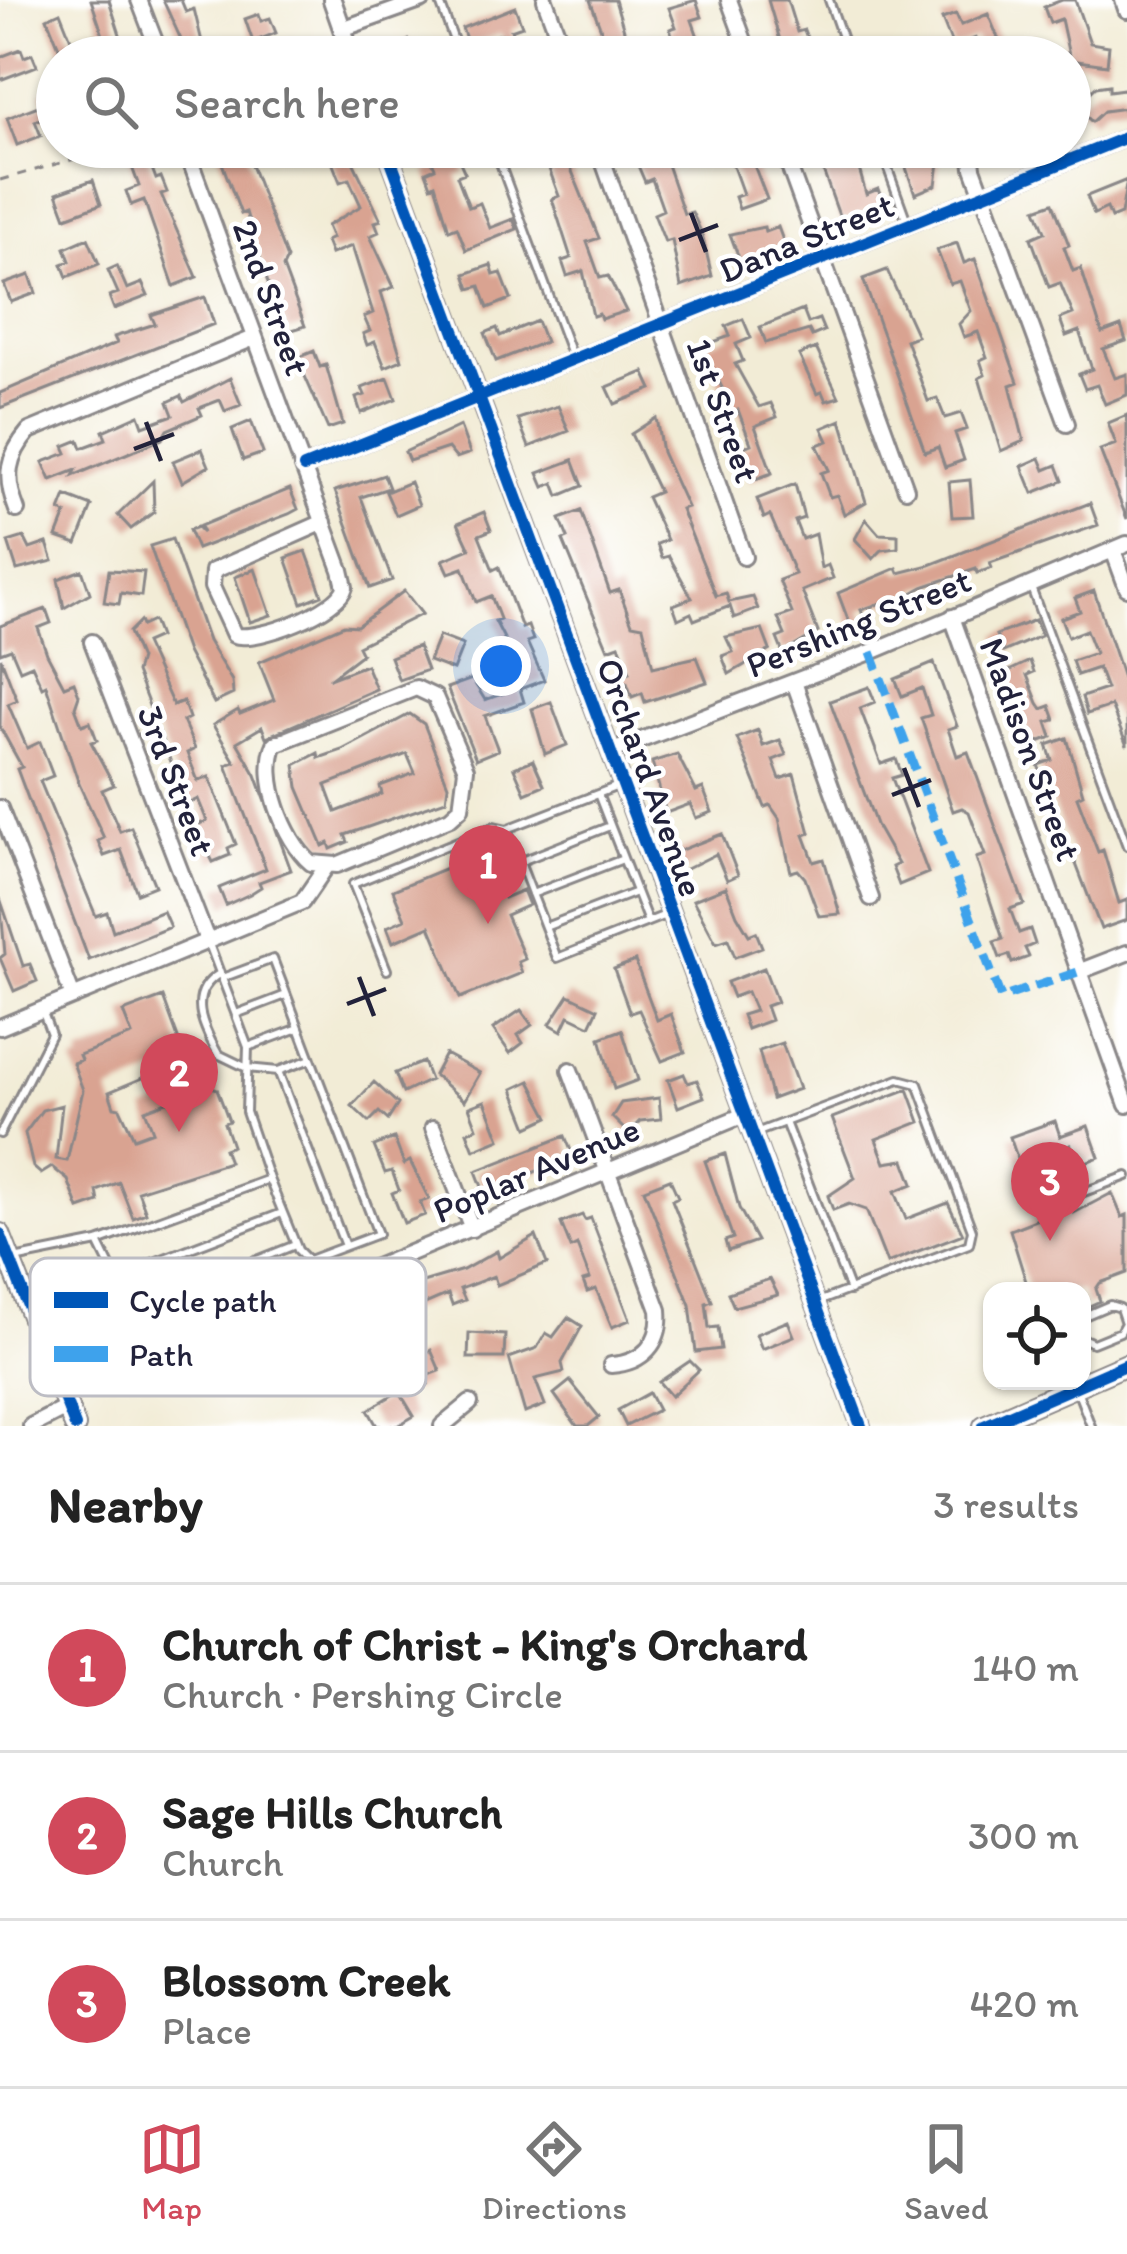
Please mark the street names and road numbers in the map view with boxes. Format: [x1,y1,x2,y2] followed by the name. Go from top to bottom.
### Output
[712,183,900,292] street label: Dana Street
[224,213,320,381] street label: 2nd Street
[678,332,769,488] street label: 1st Street
[740,558,977,687] street label: Pershing Street
[970,632,1091,867] street label: Madison Street
[587,652,714,902] street label: Orchard Avenue
[128,699,225,861] street label: 3rd Street
[427,1107,646,1232] street label: Poplar Avenue

